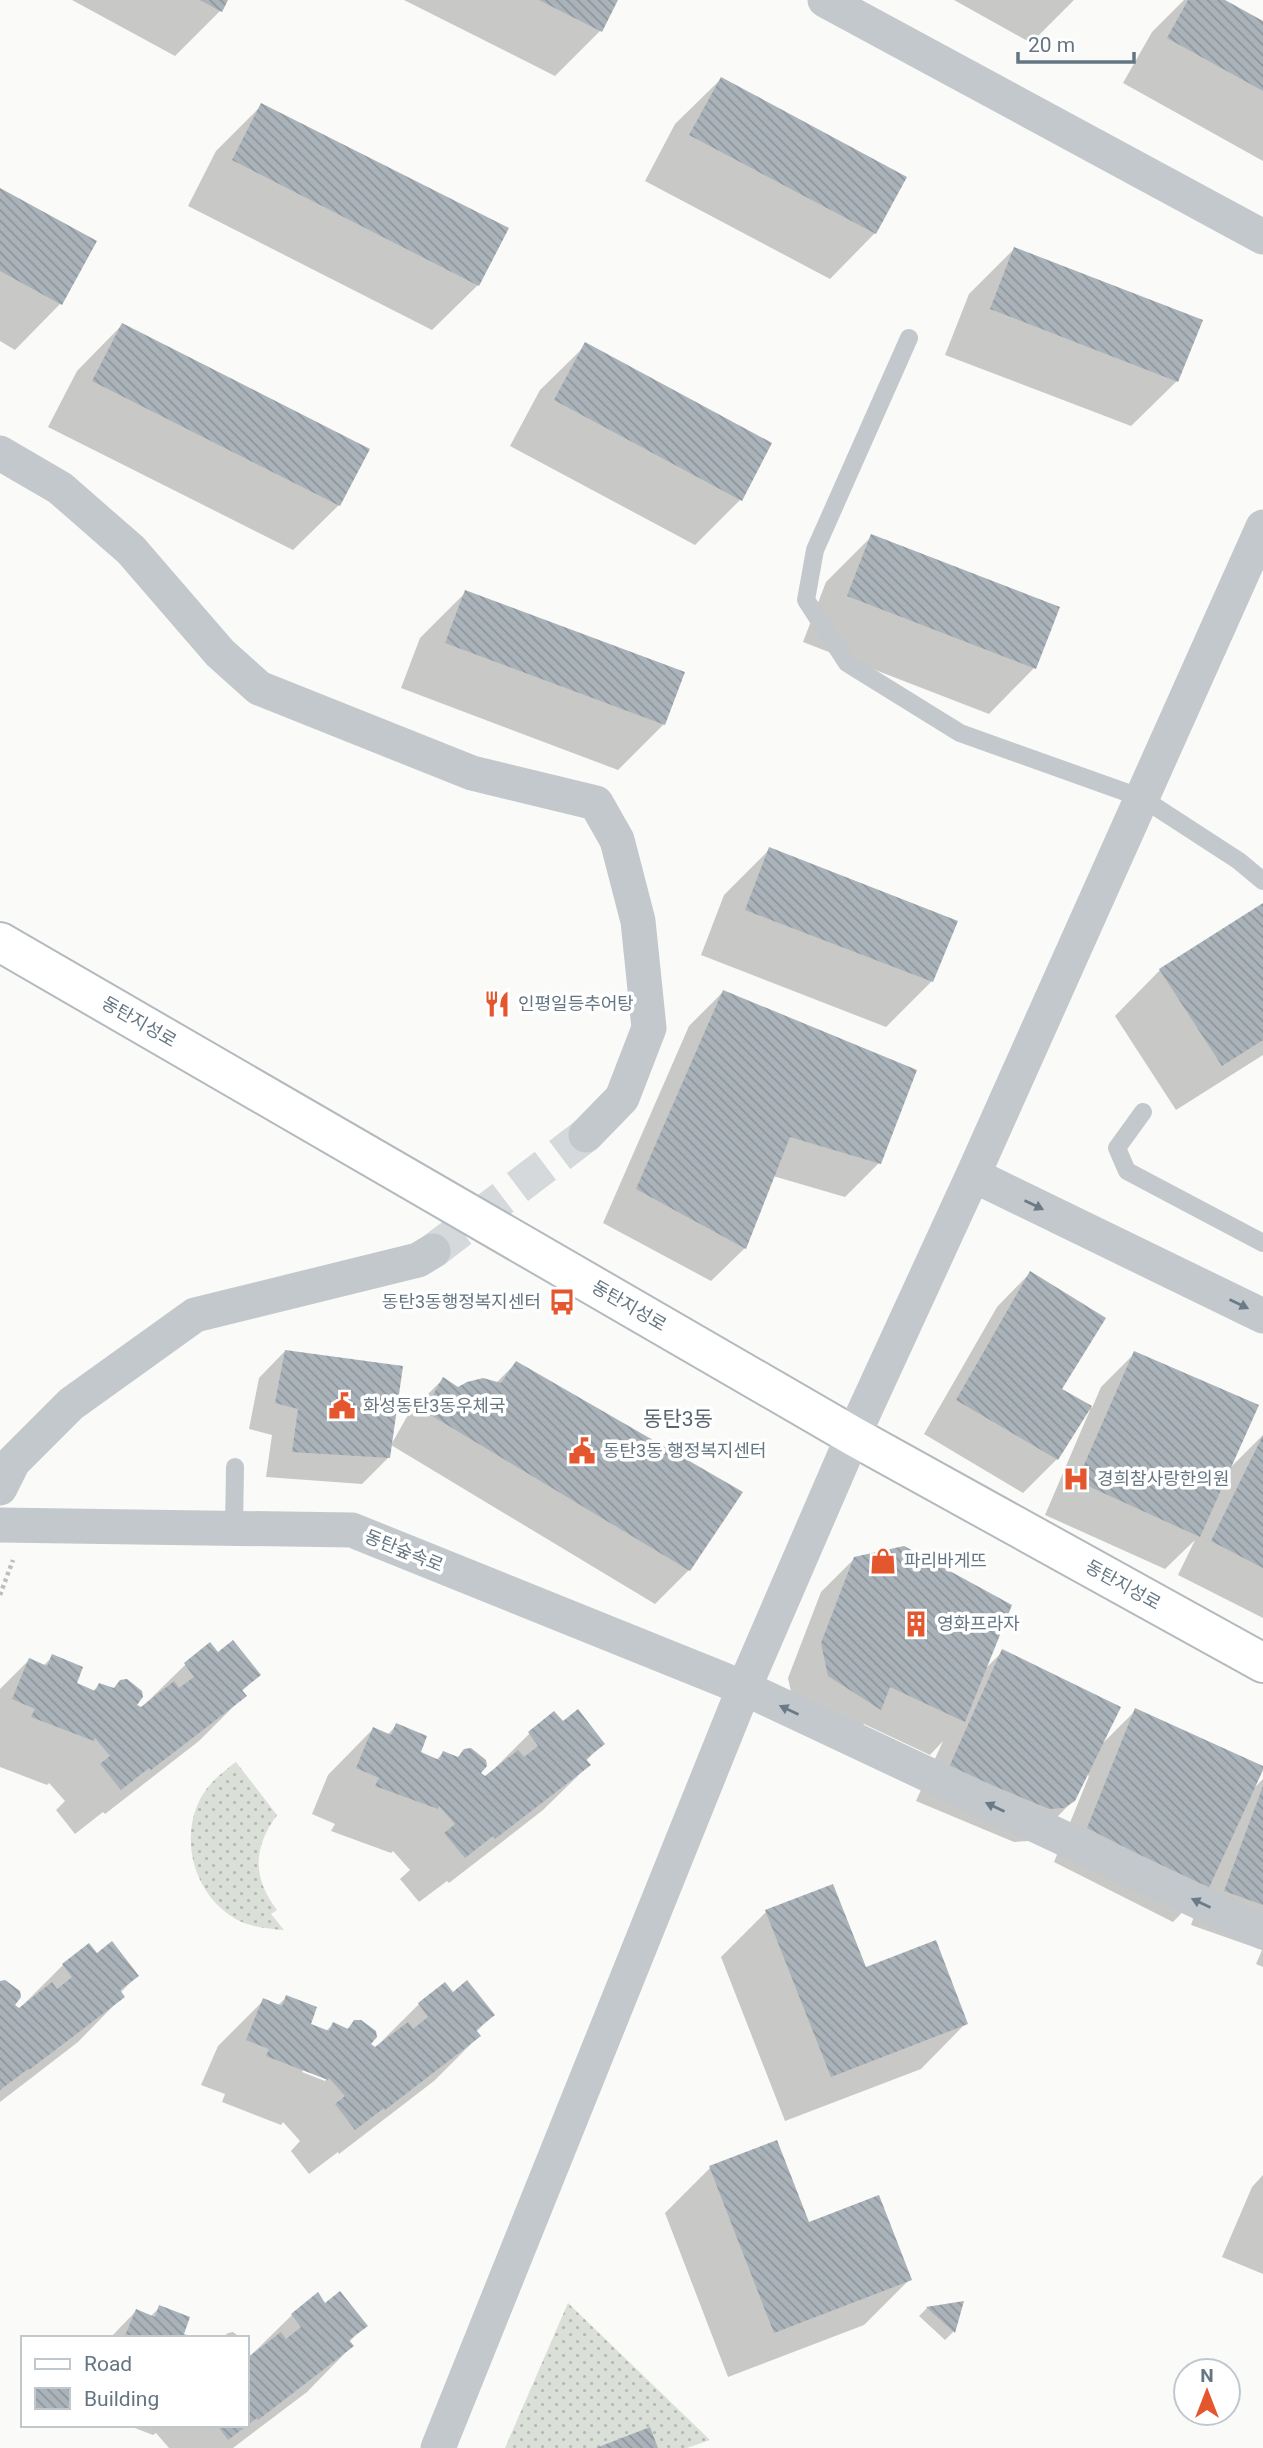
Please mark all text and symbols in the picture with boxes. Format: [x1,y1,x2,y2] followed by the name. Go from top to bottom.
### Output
[1018,21,1134,65] scale bar
[1028,33,1075,57] text: 20 m
[482,989,512,1019] restaurant icon: 인평일등추어탕
[98,992,180,1051] street label: 동탄지성로
[518,993,634,1014] place label: 인평일등추어탕
[1024,1200,1045,1211] one-way arrow
[588,1276,670,1335] street label: 동탄지성로
[547,1287,577,1317] bus stop icon: 동탄3동행정복지센터
[382,1291,541,1312] place label: 동탄3동행정복지센터
[1229,1299,1249,1310] one-way arrow
[327,1391,357,1421] public building icon: 화성동탄3동우체국
[363,1395,506,1416] place label: 화성동탄3동우체국
[643,1407,713,1431] district label: 동탄3동
[567,1436,597,1466] public building icon: 동탄3동 행정복지센터
[603,1440,767,1461] place label: 동탄3동 행정복지센터
[1061,1464,1091,1494] hospital icon: 경희참사랑한의원
[1097,1468,1229,1489] place label: 경희참사랑한의원
[362,1525,447,1576] street label: 동탄숲속로
[868,1546,898,1576] shop icon: 파리바게뜨
[904,1550,987,1571] place label: 파리바게뜨
[1082,1555,1165,1614] street label: 동탄지성로
[901,1609,931,1639] building icon: 영화프라자
[937,1613,1020,1634] place label: 영화프라자
[779,1704,800,1715] one-way arrow
[985,1801,1005,1812] one-way arrow
[1191,1898,1211,1909] one-way arrow
[21,2336,248,2427] legend
[84,2352,132,2376] text: Road
[1172,2357,1242,2427] north arrow
[1200,2364,1214,2387] text: N
[84,2387,159,2411] text: Building

